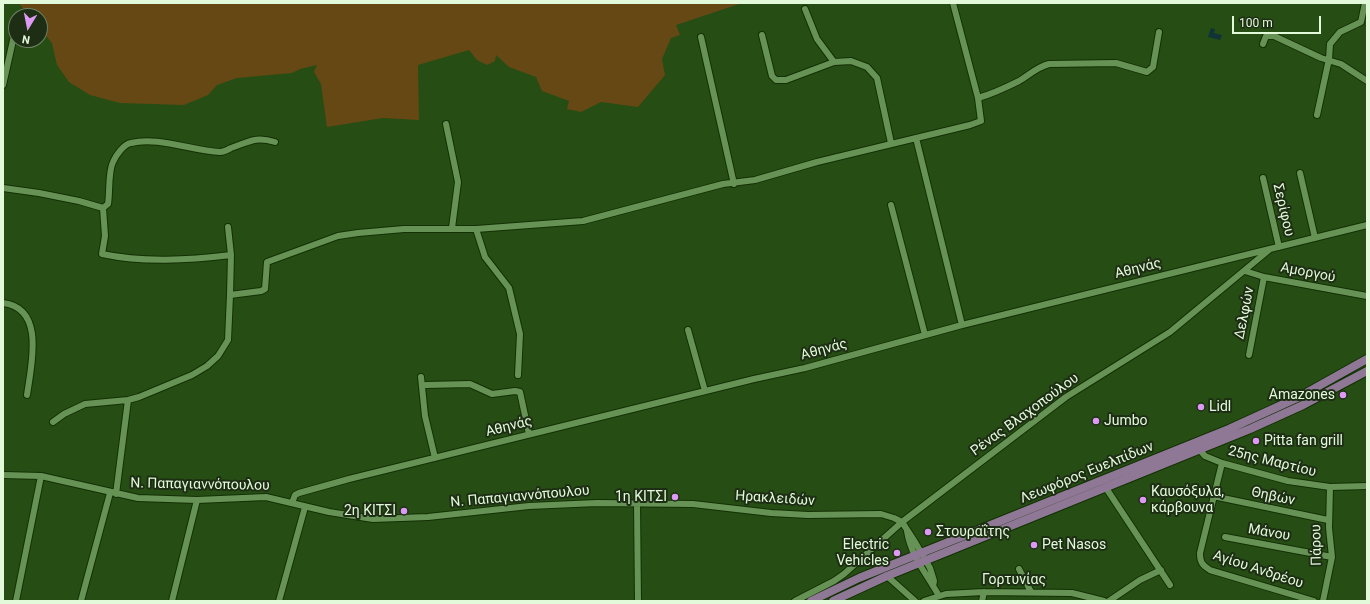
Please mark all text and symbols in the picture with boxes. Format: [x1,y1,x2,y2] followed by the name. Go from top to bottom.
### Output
[8,8,48,48] north arrow
[1234,8,1323,34] scale bar
[1239,16,1273,30] text: 100 m
[21,32,31,46] text: N
[1269,182,1297,238] street label: Σερίφου
[1113,255,1163,283] street label: Αθηνάς
[1279,259,1337,287] street label: Αμοργού
[1232,285,1258,341] street label: Δελφών
[799,336,849,364] street label: Αθηνάς
[968,370,1082,460] street label: Ρένας Βλαχοπούλου
[1269,387,1335,403] place label: Amazones
[1338,390,1348,400] marker: Amazones
[1209,399,1231,415] place label: Lidl
[1196,402,1206,412] marker: Lidl
[484,413,534,441] street label: Αθηνάς
[1104,413,1148,429] place label: Jumbo
[1091,416,1101,426] marker: Jumbo
[1264,433,1343,449] place label: Pitta fan grill
[1251,436,1261,446] marker: Pitta fan grill
[1018,438,1156,508] street label: Λεωφόρος Ευελπίδων
[1226,443,1318,481] street label: 25ης Μαρτίου
[130,475,270,495] street label: Ν. Παπαγιαννόπουλου
[450,483,590,511] street label: Ν. Παπαγιαννόπουλου
[1151,484,1224,516] place label: Καυσόξυλα, κάρβουνα
[1250,484,1296,510] street label: Θηβών
[735,488,815,510] street label: Ηρακλειδών
[615,489,667,505] place label: 1η ΚΙΤΣΙ
[670,492,680,502] marker: 1η ΚΙΤΣΙ
[1138,495,1148,505] marker: Καυσόξυλα, κάρβουνα
[344,503,396,519] place label: 2η ΚΙΤΣΙ
[399,506,409,516] marker: 2η ΚΙΤΣΙ
[1247,521,1291,545] street label: Μάνου
[936,524,1010,540] place label: Στουραΐτης
[1308,524,1326,566] street label: Πάρου
[923,527,933,537] marker: Στουραΐτης
[836,537,889,570] place label: Electric Vehicles
[1042,537,1106,553] place label: Pet Nasos
[1029,540,1039,550] marker: Pet Nasos
[1211,547,1305,593] street label: Αγίου Ανδρέου
[892,548,902,558] marker: Electric Vehicles
[982,572,1046,588] street label: Γορτυνίας

